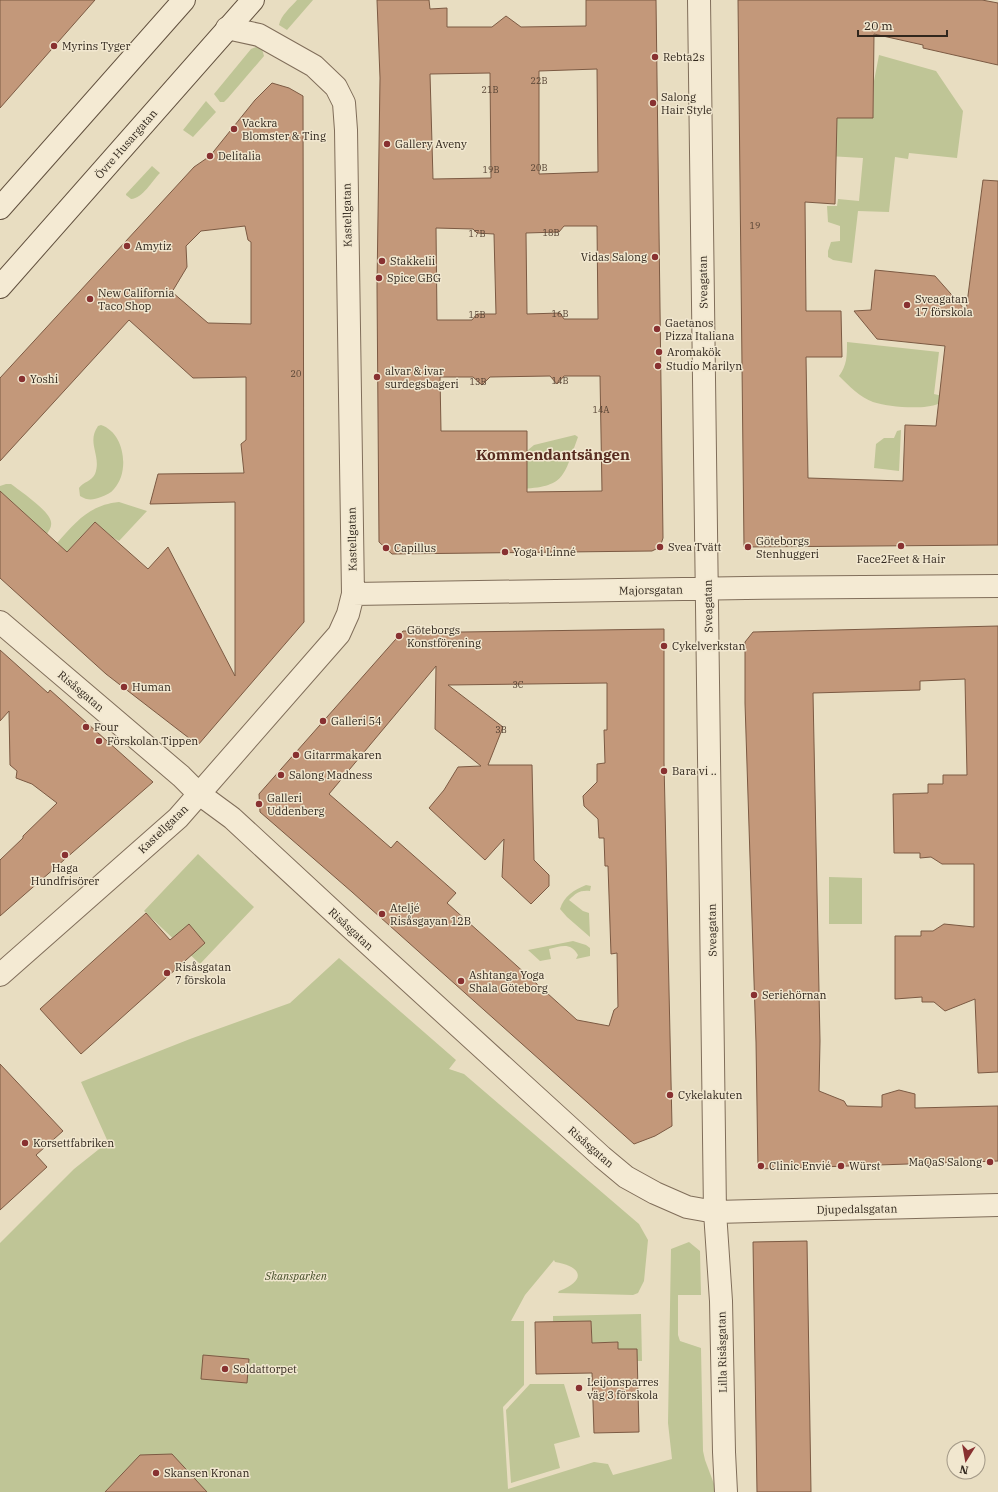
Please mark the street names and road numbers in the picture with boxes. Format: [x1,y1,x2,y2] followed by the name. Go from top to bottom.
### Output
[92,106,160,182] street label: Övre Husargatan
[339,183,355,247] street label: Kastellgatan
[696,255,710,309] street label: Sveagatan
[344,507,360,571] street label: Kastellgatan
[701,579,715,633] street label: Sveagatan
[619,582,683,598] street label: Majorsgatan
[55,668,107,714] street label: Risåsgatan
[135,802,191,856] street label: Kastellgatan
[705,903,719,957] street label: Sveagatan
[326,905,376,953] street label: Risåsgatan
[565,1123,617,1171] street label: Risåsgatan
[816,1201,898,1217] street label: Djupedalsgatan
[714,1311,730,1393] street label: Lilla Risåsgatan

